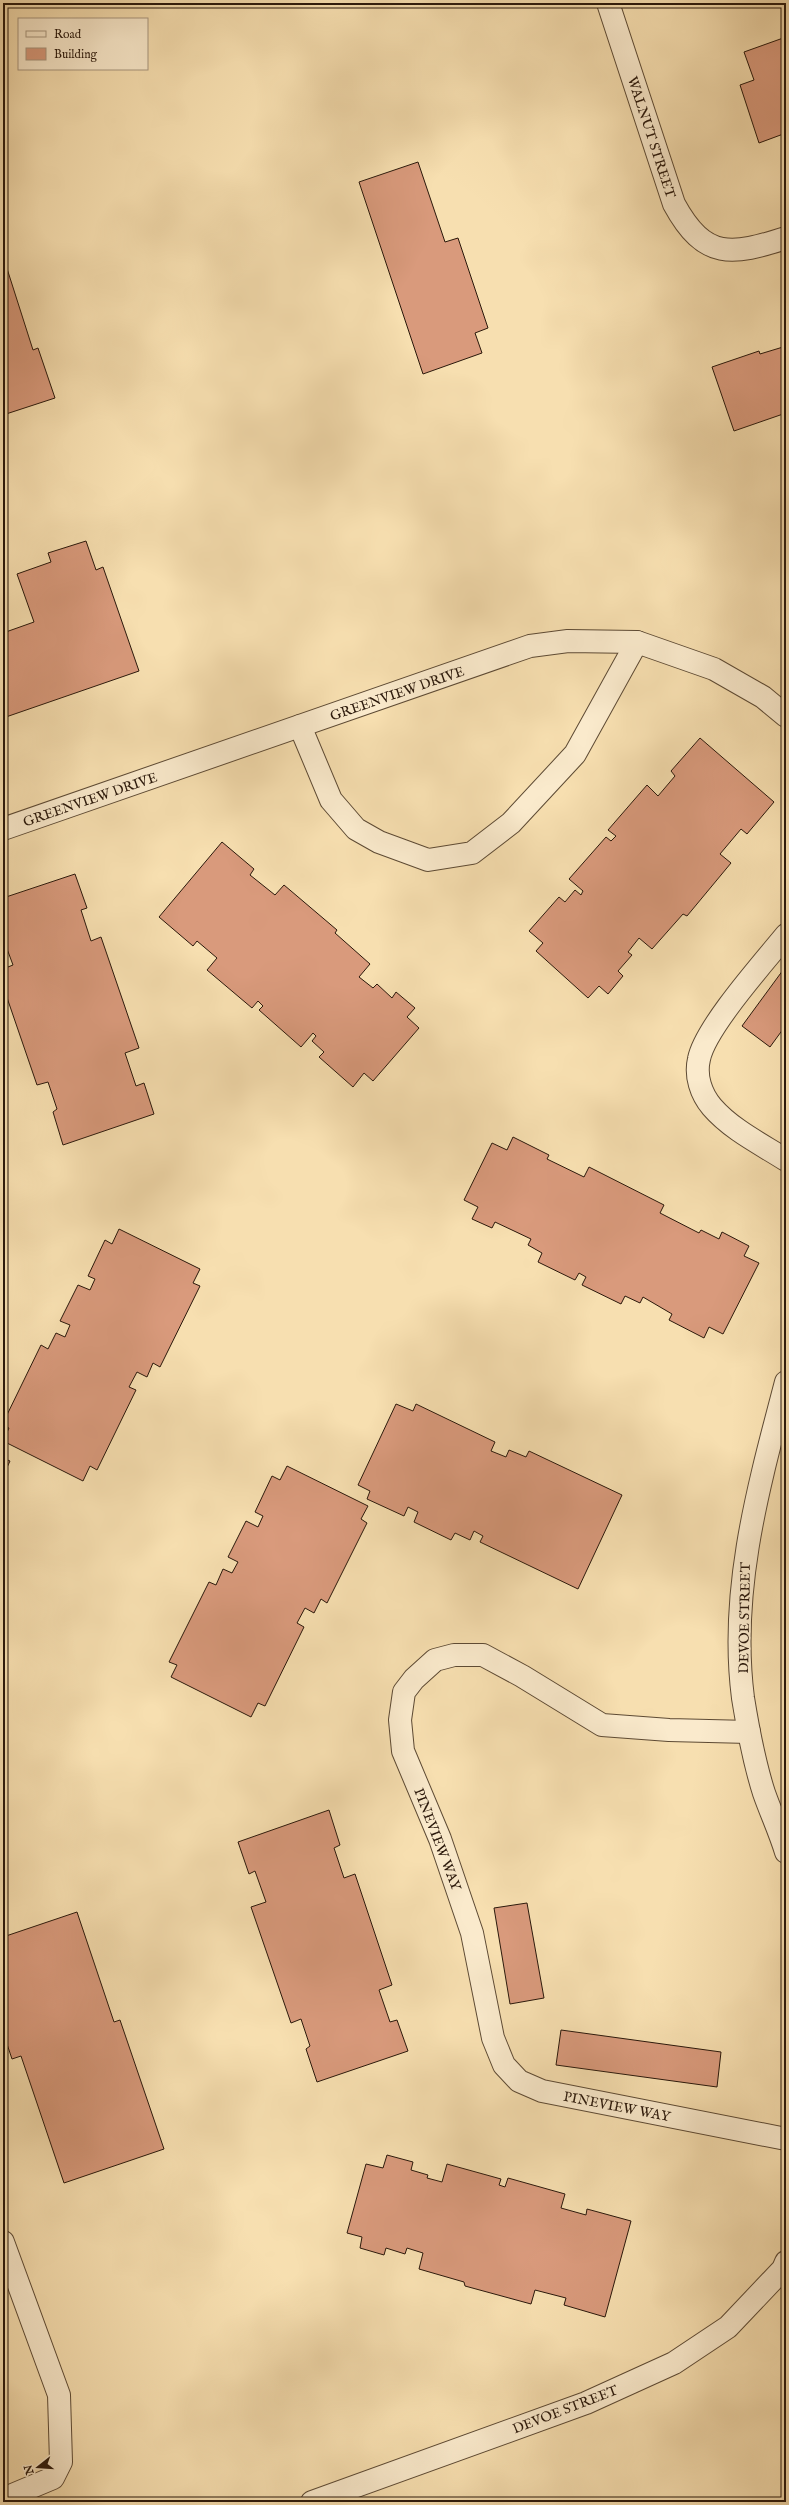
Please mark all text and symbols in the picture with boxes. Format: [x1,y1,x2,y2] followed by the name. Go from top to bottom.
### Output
[18,18,148,70] legend
[54,27,82,42] text: Road
[54,47,98,62] text: Building
[623,74,679,201] street label: WALNUT STREET
[328,662,467,725] street label: GREENVIEW DRIVE
[21,768,160,831] street label: GREENVIEW DRIVE
[735,1561,755,1674] street label: DEVOE STREET
[409,1785,465,1895] street label: PINEVIEW WAY
[562,2088,673,2126] street label: PINEVIEW WAY
[510,2381,621,2438] street label: DEVOE STREET
[18,2447,58,2487] north arrow
[21,2463,38,2477] text: N

